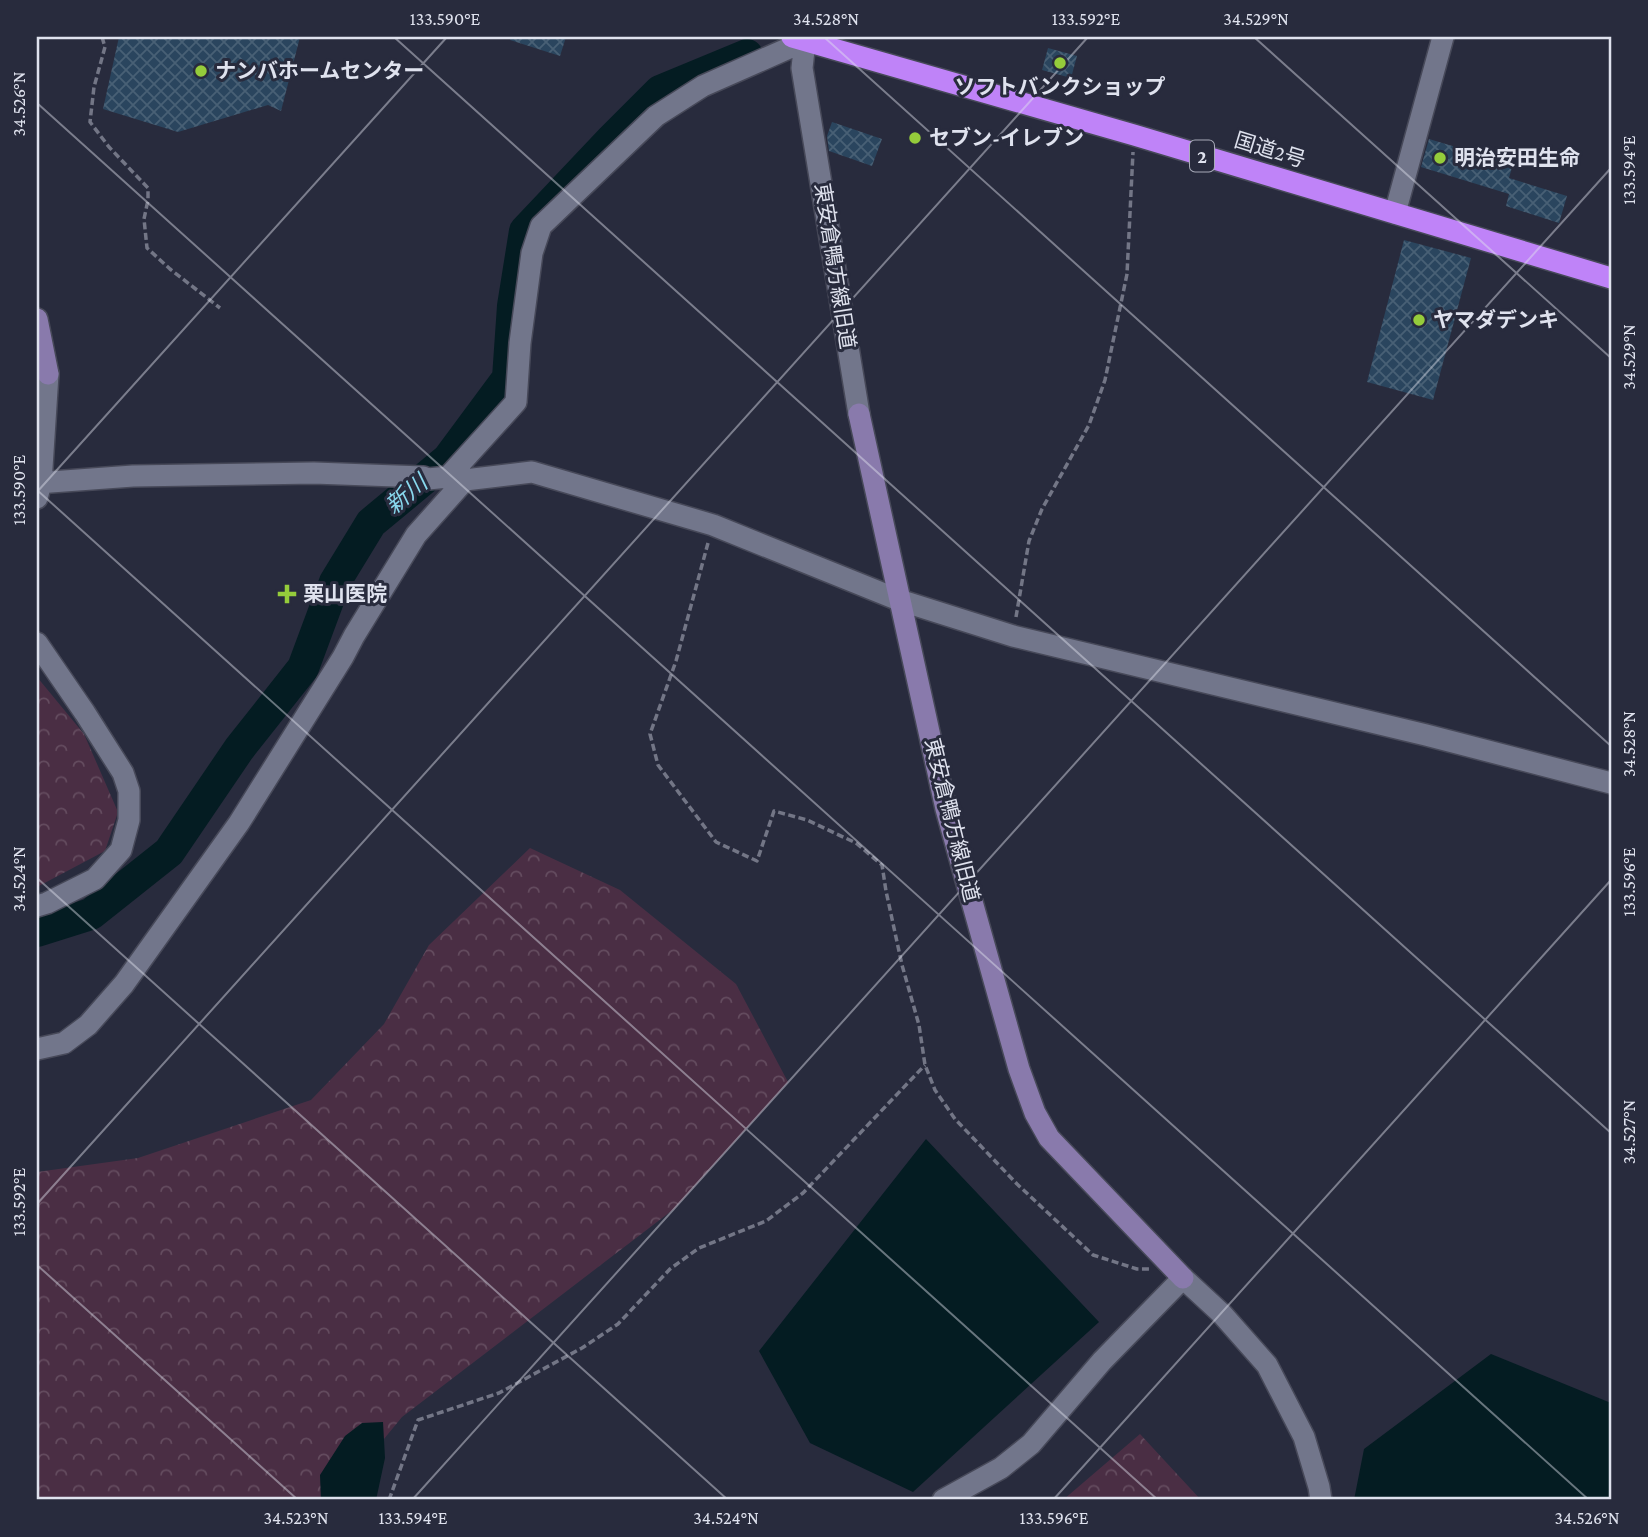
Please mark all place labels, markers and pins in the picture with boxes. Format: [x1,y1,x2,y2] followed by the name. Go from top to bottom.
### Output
[1052,55,1068,71] marker: ソフトバンクショップ
[215,59,424,83] place label: ナンバホームセンター
[193,63,209,79] marker: ナンバホームセンター
[954,75,1166,99] place label: ソフトバンクショップ
[929,126,1084,150] place label: セブン-イレブン
[907,130,923,146] marker: セブン-イレブン
[1454,146,1580,170] place label: 明治安田生命
[1432,150,1448,166] marker: 明治安田生命
[1433,308,1559,332] place label: ヤマダデンキ
[1411,312,1427,328] marker: ヤマダデンキ
[303,582,387,606] place label: 栗山医院
[277,584,297,604] marker: 栗山医院

